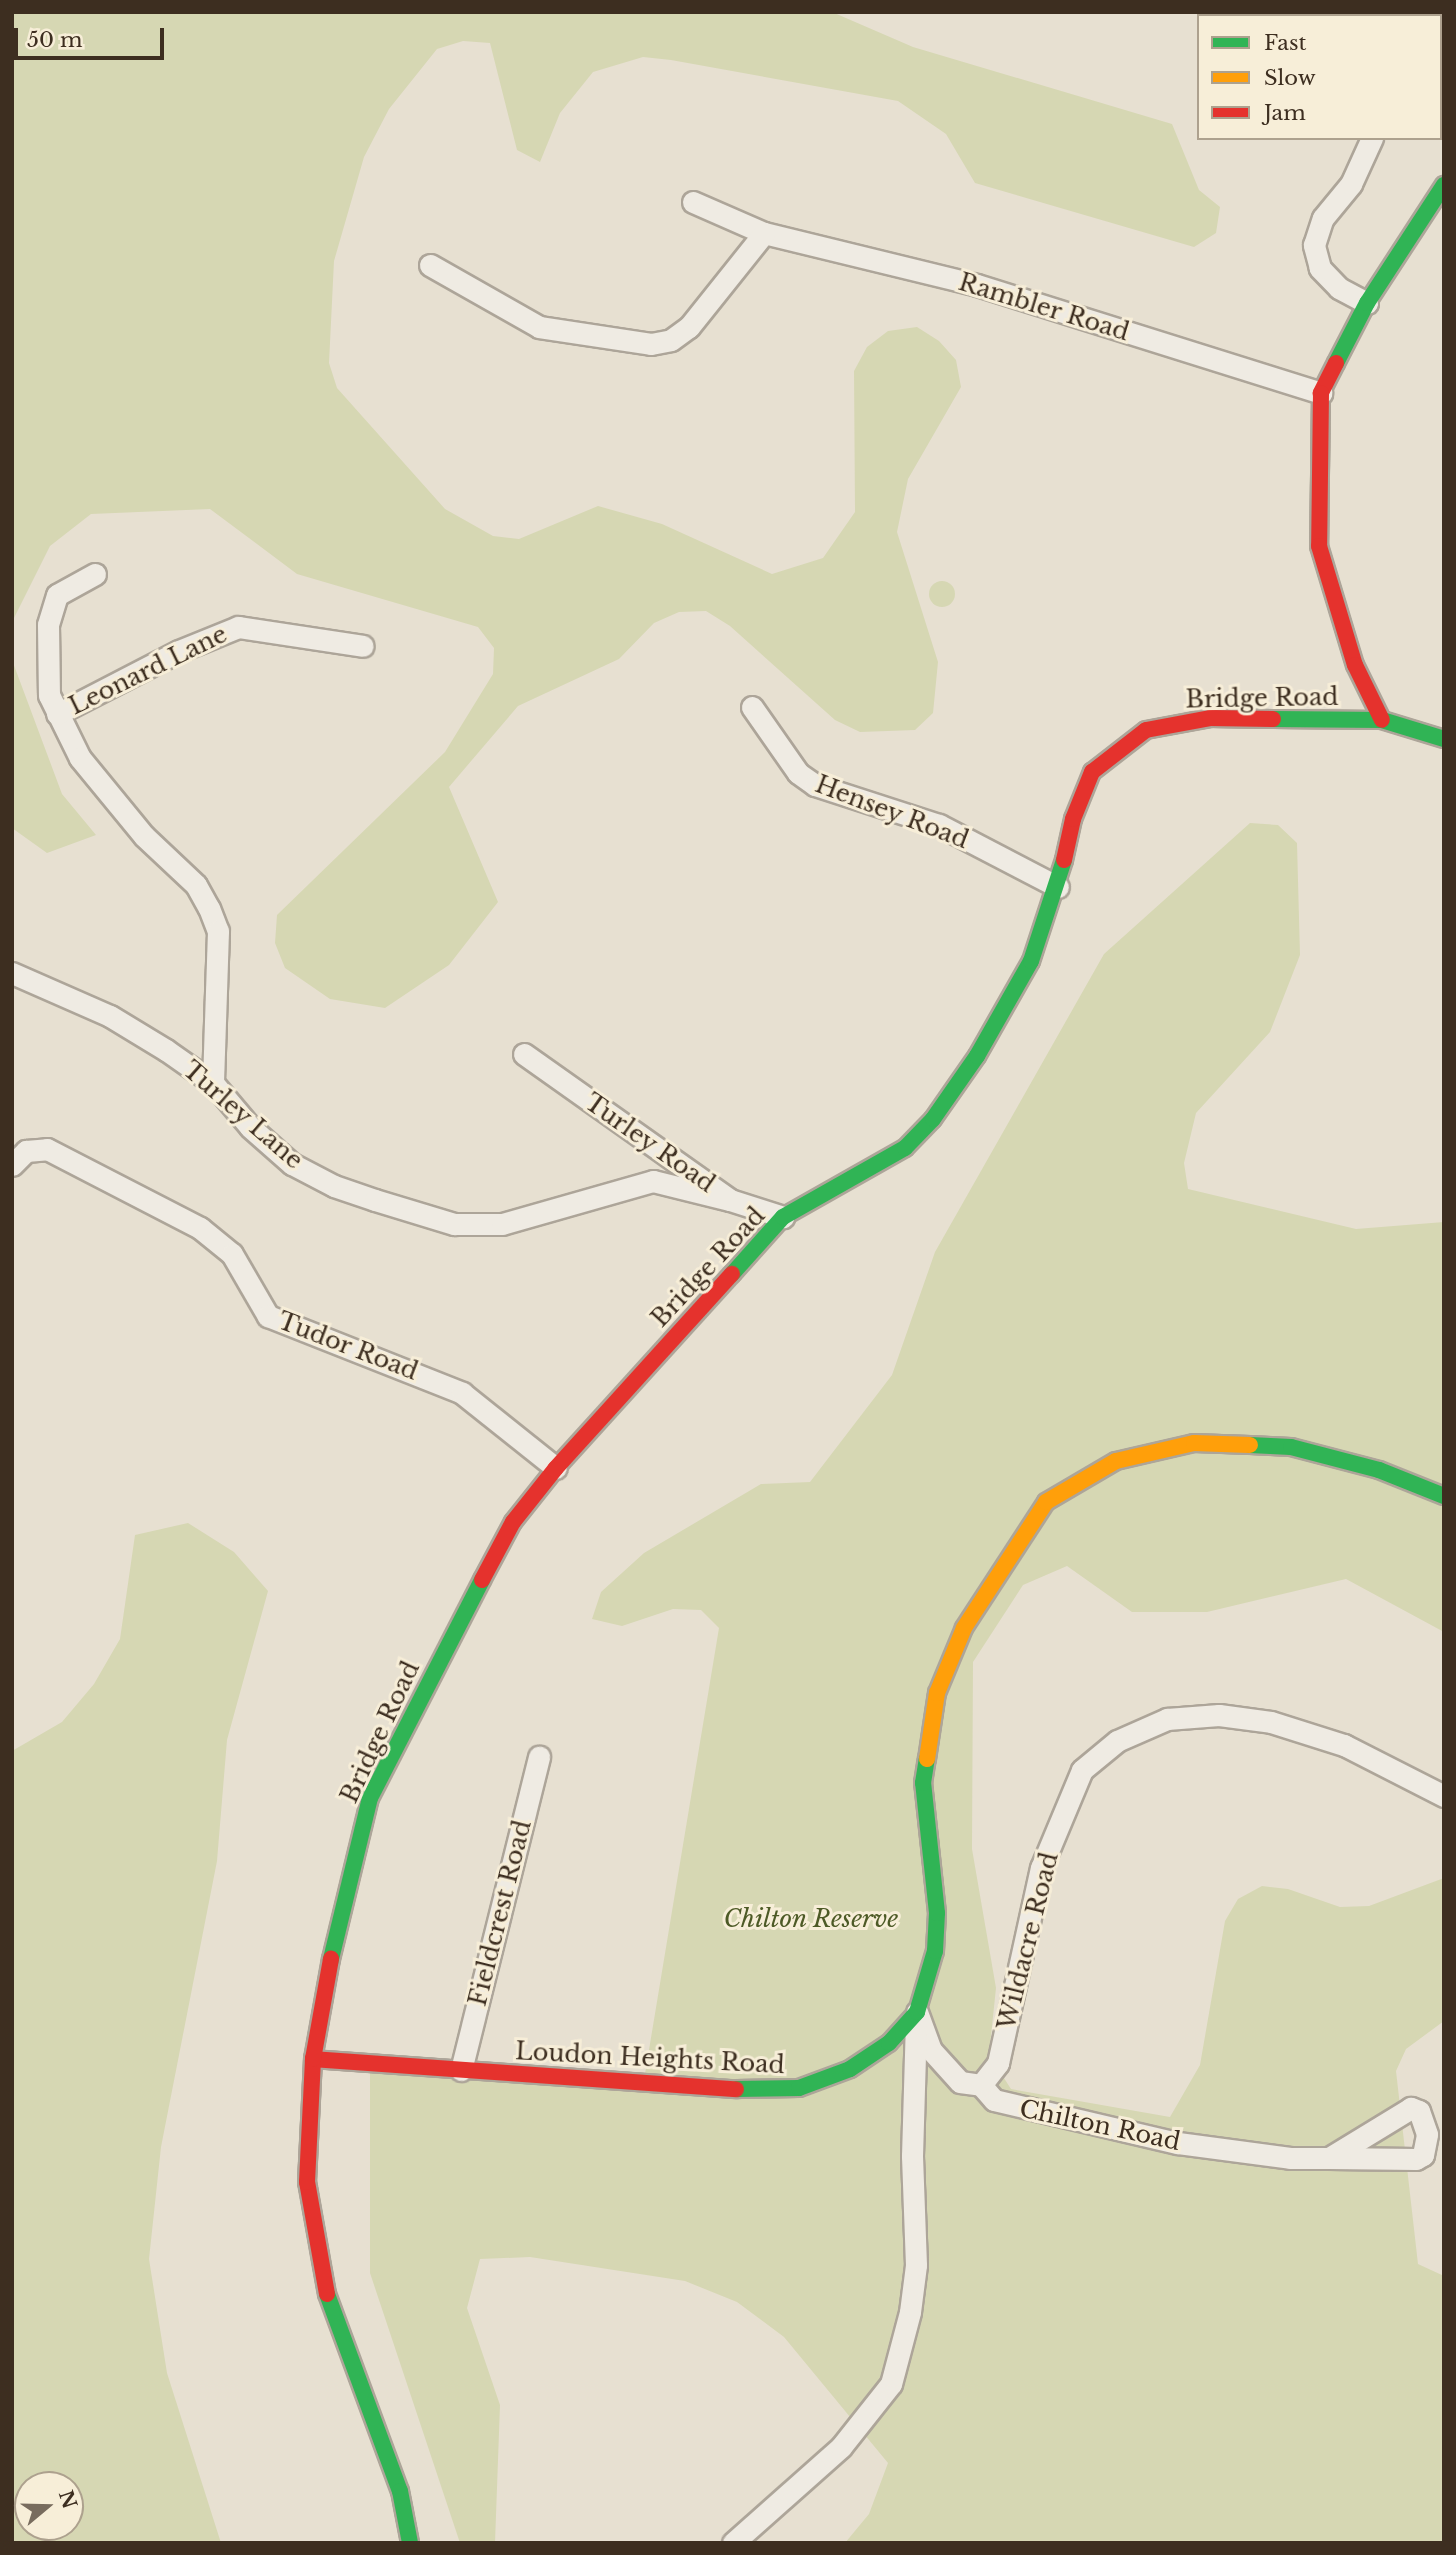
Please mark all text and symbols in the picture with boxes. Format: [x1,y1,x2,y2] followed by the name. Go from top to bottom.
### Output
[18,14,168,58] scale bar
[1197,14,1442,140] legend
[27,27,82,53] text: 50 m
[1264,30,1306,56] text: Fast
[1264,65,1316,91] text: Slow
[1264,100,1306,126] text: Jam
[955,267,1133,347] street label: Rambler Road
[64,619,232,721] street label: Leonard Lane
[1185,682,1339,714] street label: Bridge Road
[811,769,973,855] street label: Hensey Road
[177,1055,309,1175] street label: Turley Lane
[579,1087,721,1199] street label: Turley Road
[645,1201,771,1333] street label: Bridge Road
[274,1306,422,1386] street label: Tudor Road
[335,1657,425,1807] street label: Bridge Road
[463,1817,537,2009] street label: Fieldcrest Road
[992,1849,1064,2033] street label: Wildacre Road
[723,1905,899,1933] park label: Chilton Reserve
[515,2037,785,2079] street label: Loudon Heights Road
[1017,2094,1183,2156] street label: Chilton Road
[14,2471,84,2541] north arrow
[54,2487,81,2512] text: N

